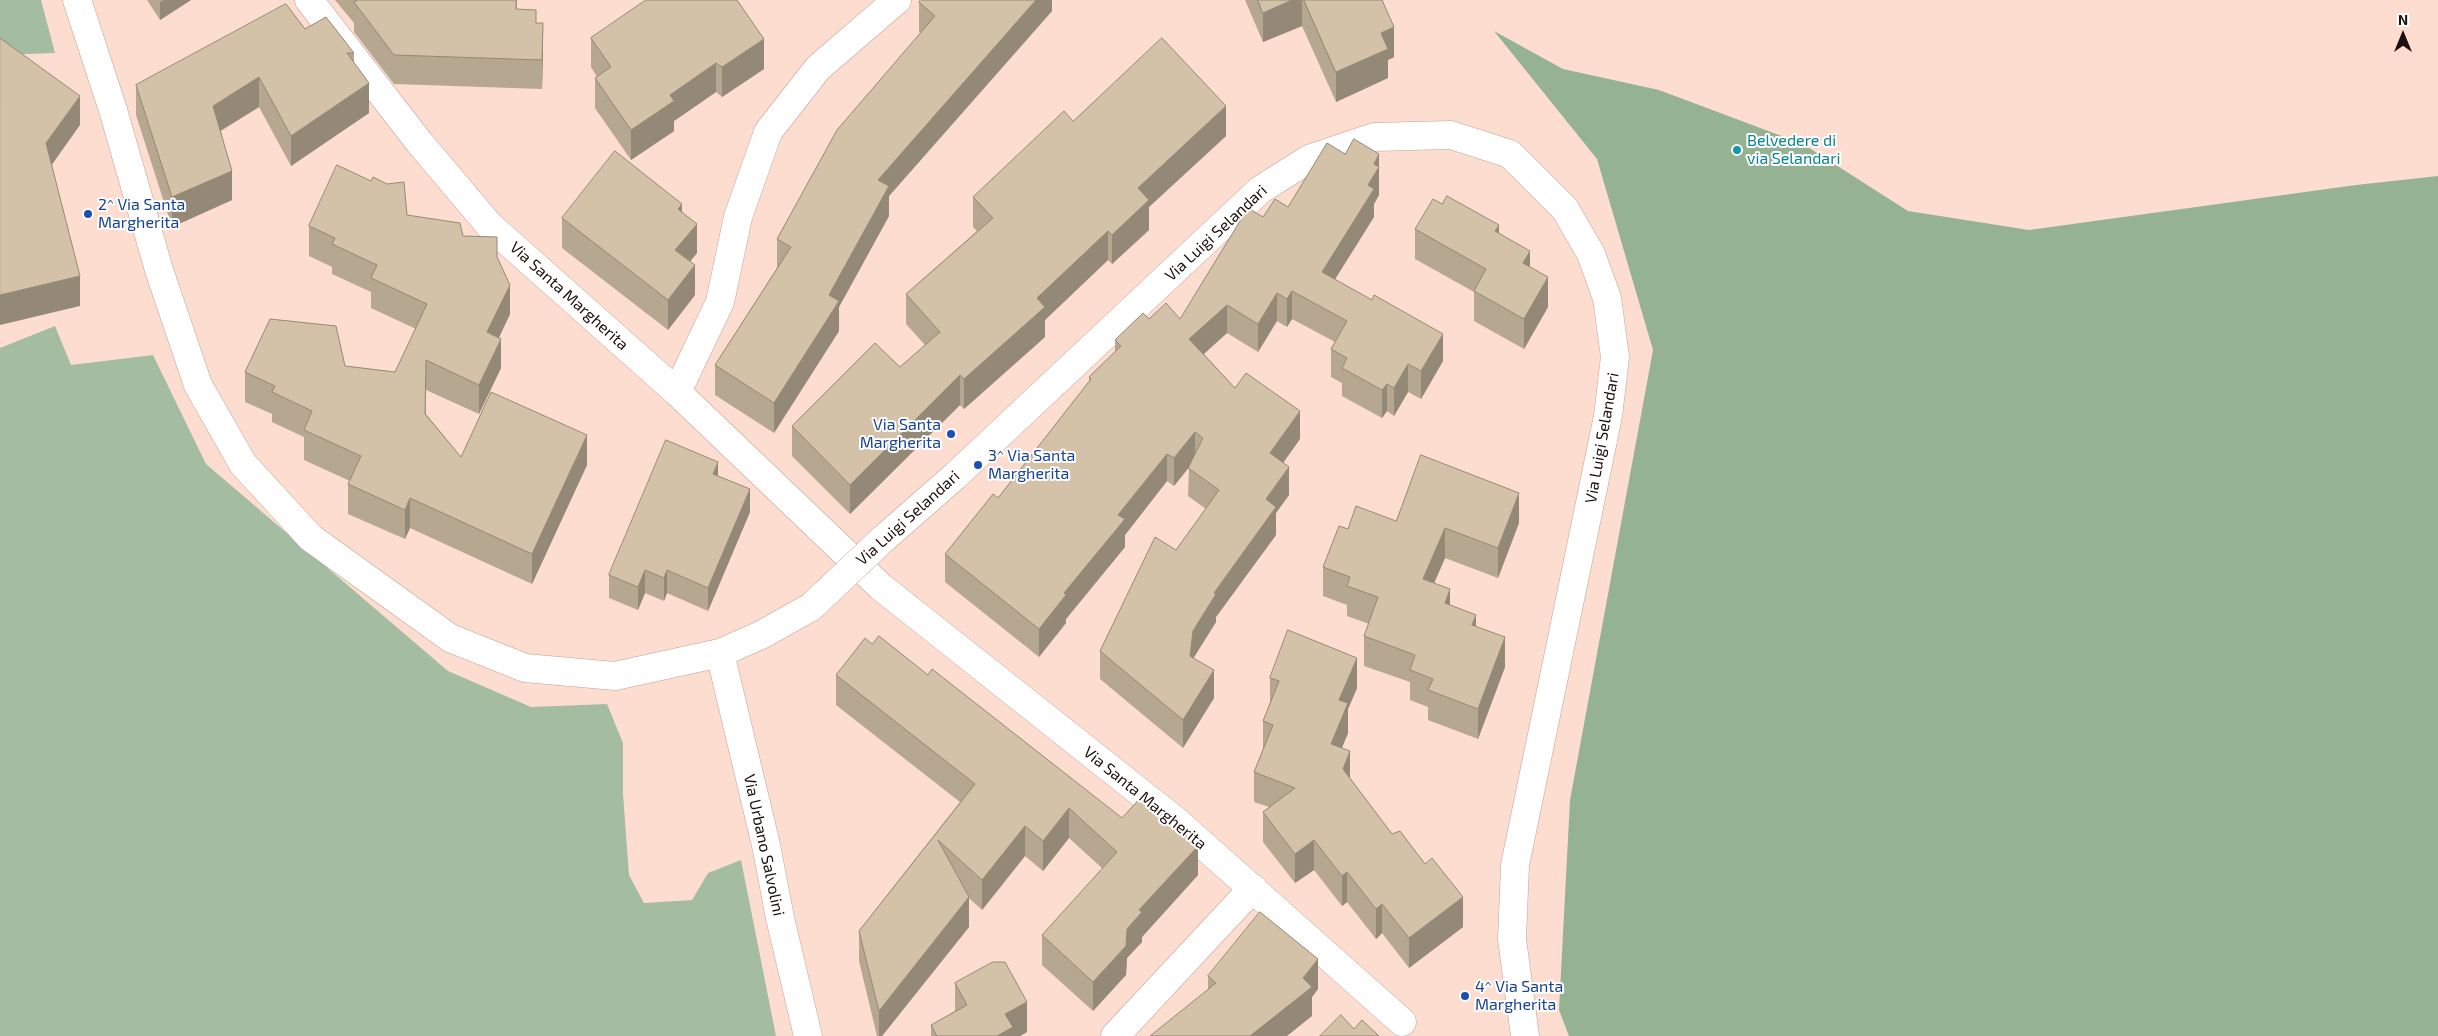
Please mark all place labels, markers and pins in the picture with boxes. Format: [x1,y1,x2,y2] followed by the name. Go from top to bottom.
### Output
[1747,131,1841,169] place label: Belvedere di via Selandari
[1731,144,1743,156] marker: Belvedere di via Selandari
[98,195,185,233] place label: 2^ Via Santa Margherita
[82,208,94,220] marker: 2^ Via Santa Margherita
[860,415,941,453] place label: Via Santa Margherita
[945,428,957,440] marker: Via Santa Margherita
[988,446,1075,484] place label: 3^ Via Santa Margherita
[972,459,984,471] marker: 3^ Via Santa Margherita
[1475,977,1563,1015] place label: 4^ Via Santa Margherita
[1459,990,1471,1002] marker: 4^ Via Santa Margherita

